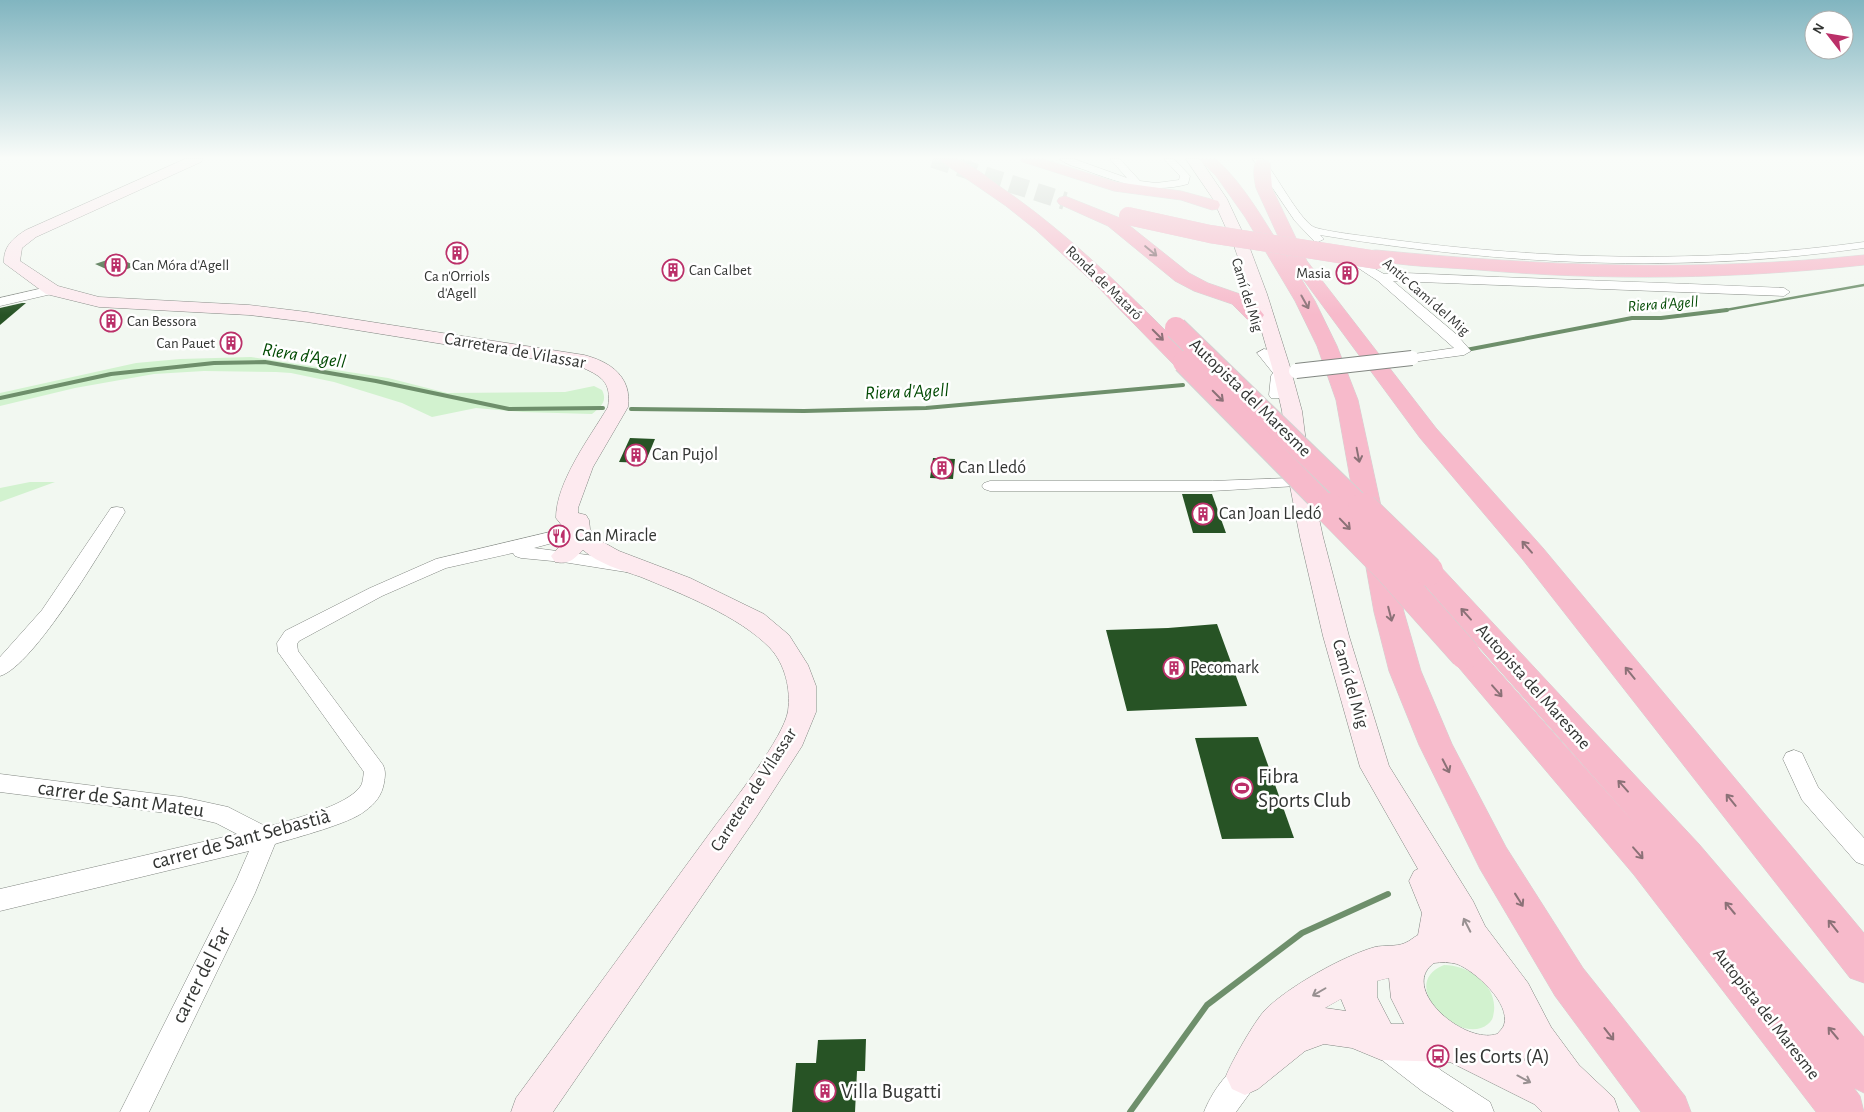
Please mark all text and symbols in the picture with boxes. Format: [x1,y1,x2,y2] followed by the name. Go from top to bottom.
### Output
[1804,10,1854,60] north arrow
[1810,21,1827,37] text: N
[445,241,469,265] building icon: Ca n'Orriols d'Agell
[1063,243,1145,323] street label: Ronda de Mataró
[1145,245,1158,257] one-way arrow
[104,253,128,277] building icon: Can Móra d'Agell
[1229,256,1266,334] street label: Camí del Mig
[1380,256,1473,339] street label: Antic Camí del Mig
[132,258,229,273] place label: Can Móra d'Agell
[661,258,685,282] building icon: Can Calbet
[1335,261,1359,285] building icon: Masia
[689,263,752,278] place label: Can Calbet
[1296,266,1331,281] place label: Masia
[424,269,490,301] place label: Ca n'Orriols d'Agell
[1627,294,1699,314] water label: Riera d'Agell
[1300,295,1310,310] one-way arrow
[99,309,123,333] building icon: Can Bessora
[127,314,197,329] place label: Can Bessora
[1152,329,1164,341] one-way arrow
[443,330,587,372] street label: Carretera de Vilassar
[219,331,243,355] building icon: Can Pauet
[1186,335,1314,461] street label: Autopista del Maresme
[157,336,215,351] place label: Can Pauet
[261,340,347,372] water label: Riera d'Agell
[865,381,950,403] water label: Riera d'Agell
[1212,390,1224,402] one-way arrow
[624,443,648,467] building icon: Can Pujol
[652,446,718,464] place label: Can Pujol
[1354,447,1363,463] one-way arrow
[930,456,954,480] building icon: Can Lledó
[958,459,1026,477] place label: Can Lledó
[1191,502,1215,526] building icon: Can Joan Lledó
[1219,505,1322,523] place label: Can Joan Lledó
[1339,518,1351,531] one-way arrow
[547,524,571,548] restaurant icon: Can Miracle
[575,527,657,545] place label: Can Miracle
[1522,541,1533,554] one-way arrow
[1386,606,1395,622] one-way arrow
[1460,607,1472,620] one-way arrow
[1472,621,1594,753] street label: Autopista del Maresme
[1329,637,1371,731] street label: Camí del Mig
[1162,656,1186,680] building icon: Pecomark
[1190,659,1260,677] place label: Pecomark
[1624,667,1635,680] one-way arrow
[1491,684,1502,697] one-way arrow
[707,725,801,855] street label: Carretera de Vilassar
[1442,758,1452,773] one-way arrow
[1258,766,1351,811] place label: Fibra Sports Club
[1230,776,1254,800] sports icon: Fibra Sports Club
[36,777,206,821] street label: carrer de Sant Mateu
[1617,779,1628,792] one-way arrow
[1726,794,1737,807] one-way arrow
[150,805,333,873] street label: carrer de Sant Sebastià
[1632,846,1643,859] one-way arrow
[1514,892,1524,906] one-way arrow
[1724,902,1735,915] one-way arrow
[1462,918,1471,933] one-way arrow
[1828,920,1839,933] one-way arrow
[168,923,234,1026] street label: carrer del Far
[1709,945,1823,1083] street label: Autopista del Maresme
[1312,987,1327,997] one-way arrow
[1604,1027,1615,1040] one-way arrow
[1827,1027,1839,1040] one-way arrow
[1426,1044,1450,1068] bus stop icon: les Corts (A)
[1454,1046,1550,1067] place label: les Corts (A)
[1516,1075,1531,1084] one-way arrow
[813,1079,837,1103] building icon: Villa Bugatti
[841,1081,942,1102] place label: Villa Bugatti

